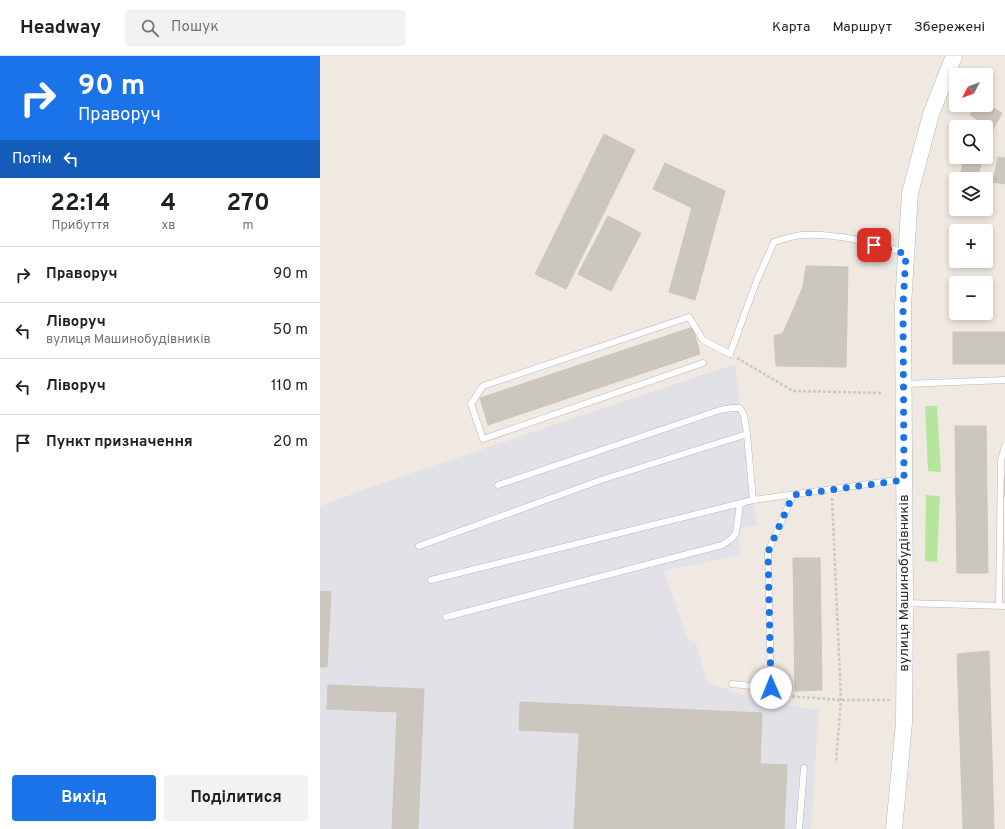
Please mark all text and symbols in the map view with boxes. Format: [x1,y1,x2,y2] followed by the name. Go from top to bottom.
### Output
[125,10,405,46] search box
[20,16,101,40] text: Headway
[139,17,161,39] icon: search
[171,18,219,37] text: Пошук
[772,19,810,36] text: Карта
[832,19,892,36] text: Маршрут
[914,19,985,36] text: Збережені
[949,68,993,112] north arrow
[949,68,993,320] map controls
[78,69,145,105] text: 90 m
[12,72,64,124] icon: right
[78,104,161,127] text: Праворуч
[949,120,993,164] button: search
[60,148,82,170] icon: left
[12,150,52,169] text: Потім
[949,172,993,216] button: layers
[50,189,111,219] text: 22:14
[161,189,176,219] text: 4
[227,189,270,219] text: 270
[52,218,109,234] text: Прибуття
[162,218,176,234] text: хв
[243,218,254,234] text: m
[949,224,993,268] button: +
[857,228,891,262] pin
[863,234,885,256] icon: arrive
[12,264,34,286] icon: right
[46,265,117,284] text: Праворуч
[273,265,308,284] text: 90 m
[949,276,993,320] button: −
[46,313,106,332] text: Ліворуч
[12,320,34,342] icon: left
[273,321,308,340] text: 50 m
[46,332,211,348] text: вулиця Машинобудівників
[12,376,34,398] icon: left
[46,377,106,396] text: Ліворуч
[271,377,308,396] text: 110 m
[12,432,34,454] icon: arrive
[46,433,193,452] text: Пункт призначення
[273,433,308,452] text: 20 m
[896,494,913,672] street label: вулиця Машинобудівників
[750,667,792,709] position arrow
[12,775,156,821] button: Вихід
[164,775,308,821] button: Поділитися

